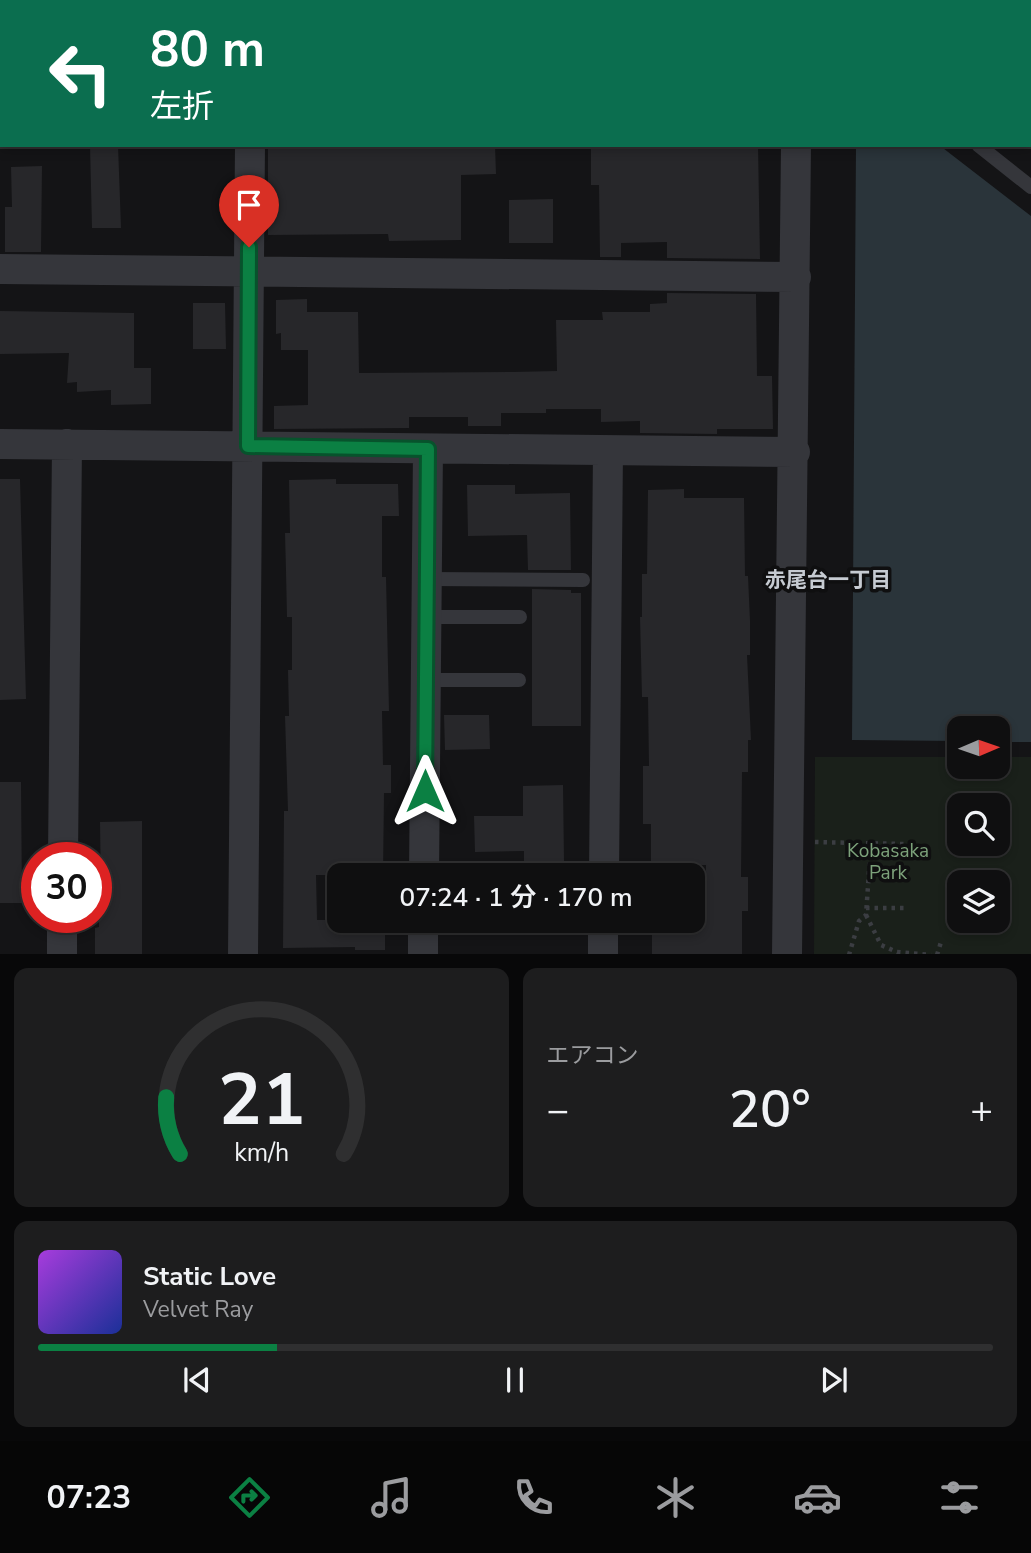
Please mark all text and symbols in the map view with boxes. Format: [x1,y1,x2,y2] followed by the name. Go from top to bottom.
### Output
[150,16,265,83] text: 80 m
[35,28,126,119] icon: left
[150,85,214,128] text: 左折
[219,175,279,247] pin
[230,186,268,224] icon: arrive
[765,566,891,594] district label: 赤尾台一丁目
[947,716,1010,779] north arrow
[947,716,1010,933] map controls
[388,754,462,828] position arrow
[947,793,1010,856] button: search
[847,838,929,886] park label: Kobasaka Park
[21,842,112,933] speed limit sign: 30
[947,870,1010,933] button: layers
[400,880,632,915] text: 07:24 · 1 分 · 170 m
[547,1040,639,1071] text: エアコン
[218,1050,305,1150] text: 21
[729,1074,811,1145] text: 20°
[547,1085,569,1136] text: −
[970,1085,993,1136] text: +
[234,1135,289,1169] text: km/h
[143,1259,276,1294] text: Static Love
[143,1294,253,1325] text: Velvet Ray
[178,1361,216,1399] icon: previous
[496,1361,534,1399] icon: pause
[815,1361,853,1399] icon: next
[225,1473,274,1522] icon: directions
[367,1473,416,1522] icon: music
[509,1473,558,1522] icon: phone
[651,1473,700,1522] icon: climate
[793,1473,842,1522] icon: car
[935,1473,984,1522] icon: filters
[47,1476,131,1519] text: 07:23

